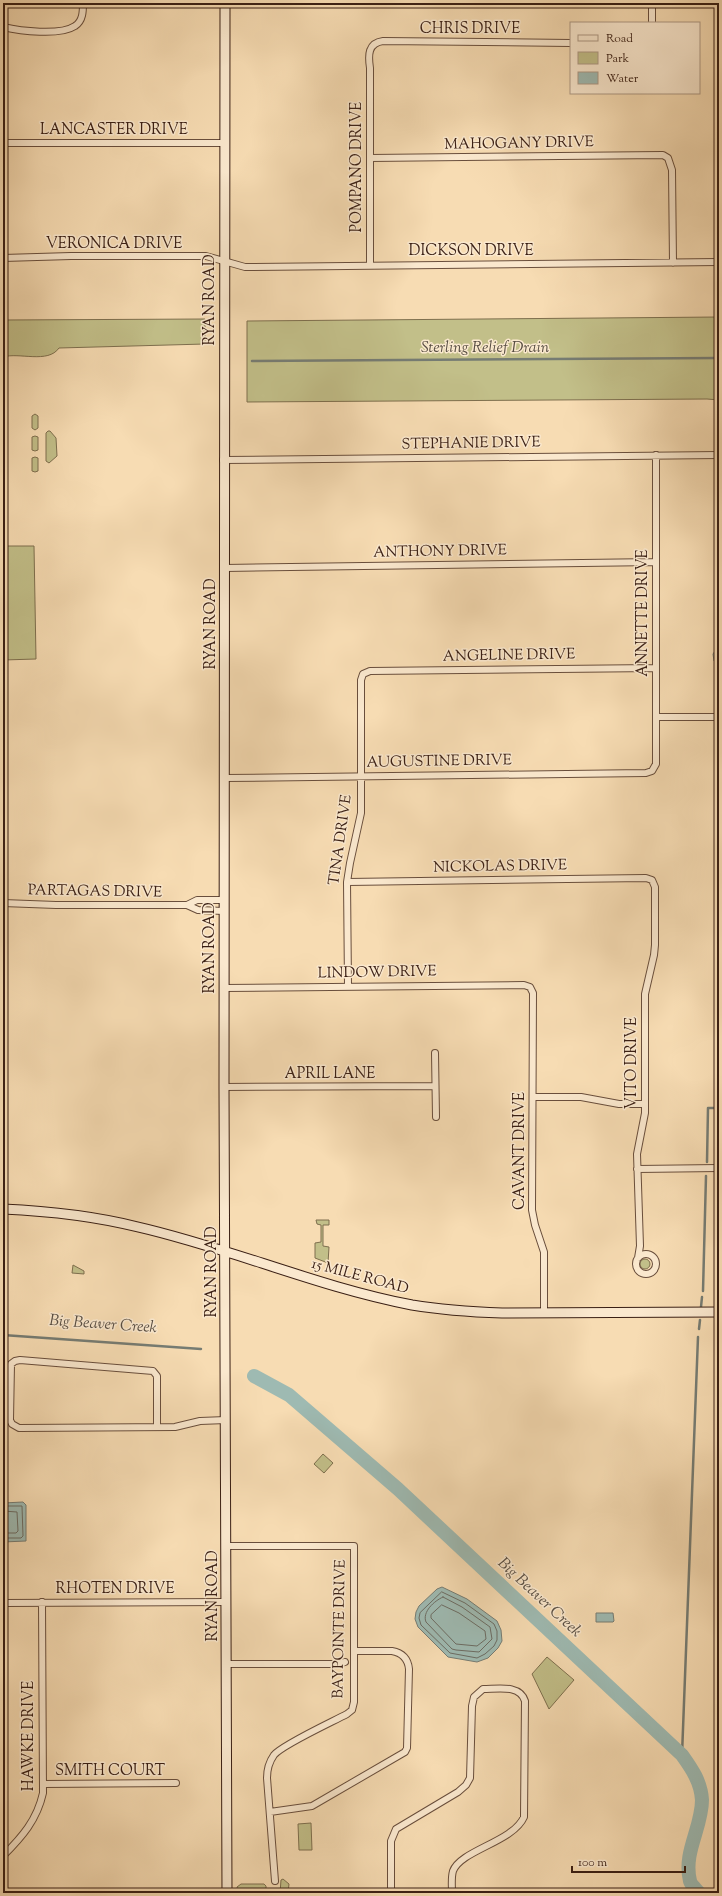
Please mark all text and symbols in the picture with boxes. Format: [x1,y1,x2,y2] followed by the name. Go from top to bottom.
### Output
[420,19,520,40] street label: CHRIS DRIVE
[570,22,700,94] legend
[606,30,633,48] text: Road
[606,50,629,68] text: Park
[606,70,639,88] text: Water
[347,102,368,232] street label: POMPANO DRIVE
[40,120,188,141] street label: LANCASTER DRIVE
[444,132,594,156] street label: MAHOGANY DRIVE
[46,234,182,255] street label: VERONICA DRIVE
[409,241,533,262] street label: DICKSON DRIVE
[200,254,221,346] street label: RYAN ROAD
[421,337,550,360] water label: Sterling Relief Drain
[401,432,541,456] street label: STEPHANIE DRIVE
[373,540,507,564] street label: ANTHONY DRIVE
[633,549,654,677] street label: ANNETTE DRIVE
[201,578,222,670] street label: RYAN ROAD
[443,644,575,668] street label: ANGELINE DRIVE
[366,750,512,774] street label: AUGUSTINE DRIVE
[324,793,358,887] street label: TINA DRIVE
[433,855,567,879] street label: NICKOLAS DRIVE
[28,880,162,904] street label: PARTAGAS DRIVE
[200,902,221,994] street label: RYAN ROAD
[317,961,437,985] street label: LINDOW DRIVE
[622,1017,643,1109] street label: VITO DRIVE
[285,1064,375,1085] street label: APRIL LANE
[510,1092,531,1210] street label: CAVANT DRIVE
[202,1226,223,1318] street label: RYAN ROAD
[309,1254,411,1300] street label: 15 MILE ROAD
[48,1310,158,1340] water label: Big Beaver Creek
[203,1550,224,1642] street label: RYAN ROAD
[492,1553,586,1643] water label: Big Beaver Creek
[328,1559,352,1699] street label: BAYPOINTE DRIVE
[56,1579,174,1600] street label: RHOTEN DRIVE
[19,1681,40,1791] street label: HAWKE DRIVE
[55,1761,166,1782] street label: SMITH COURT
[572,1848,685,1874] scale bar
[578,1854,607,1872] text: 100 m

